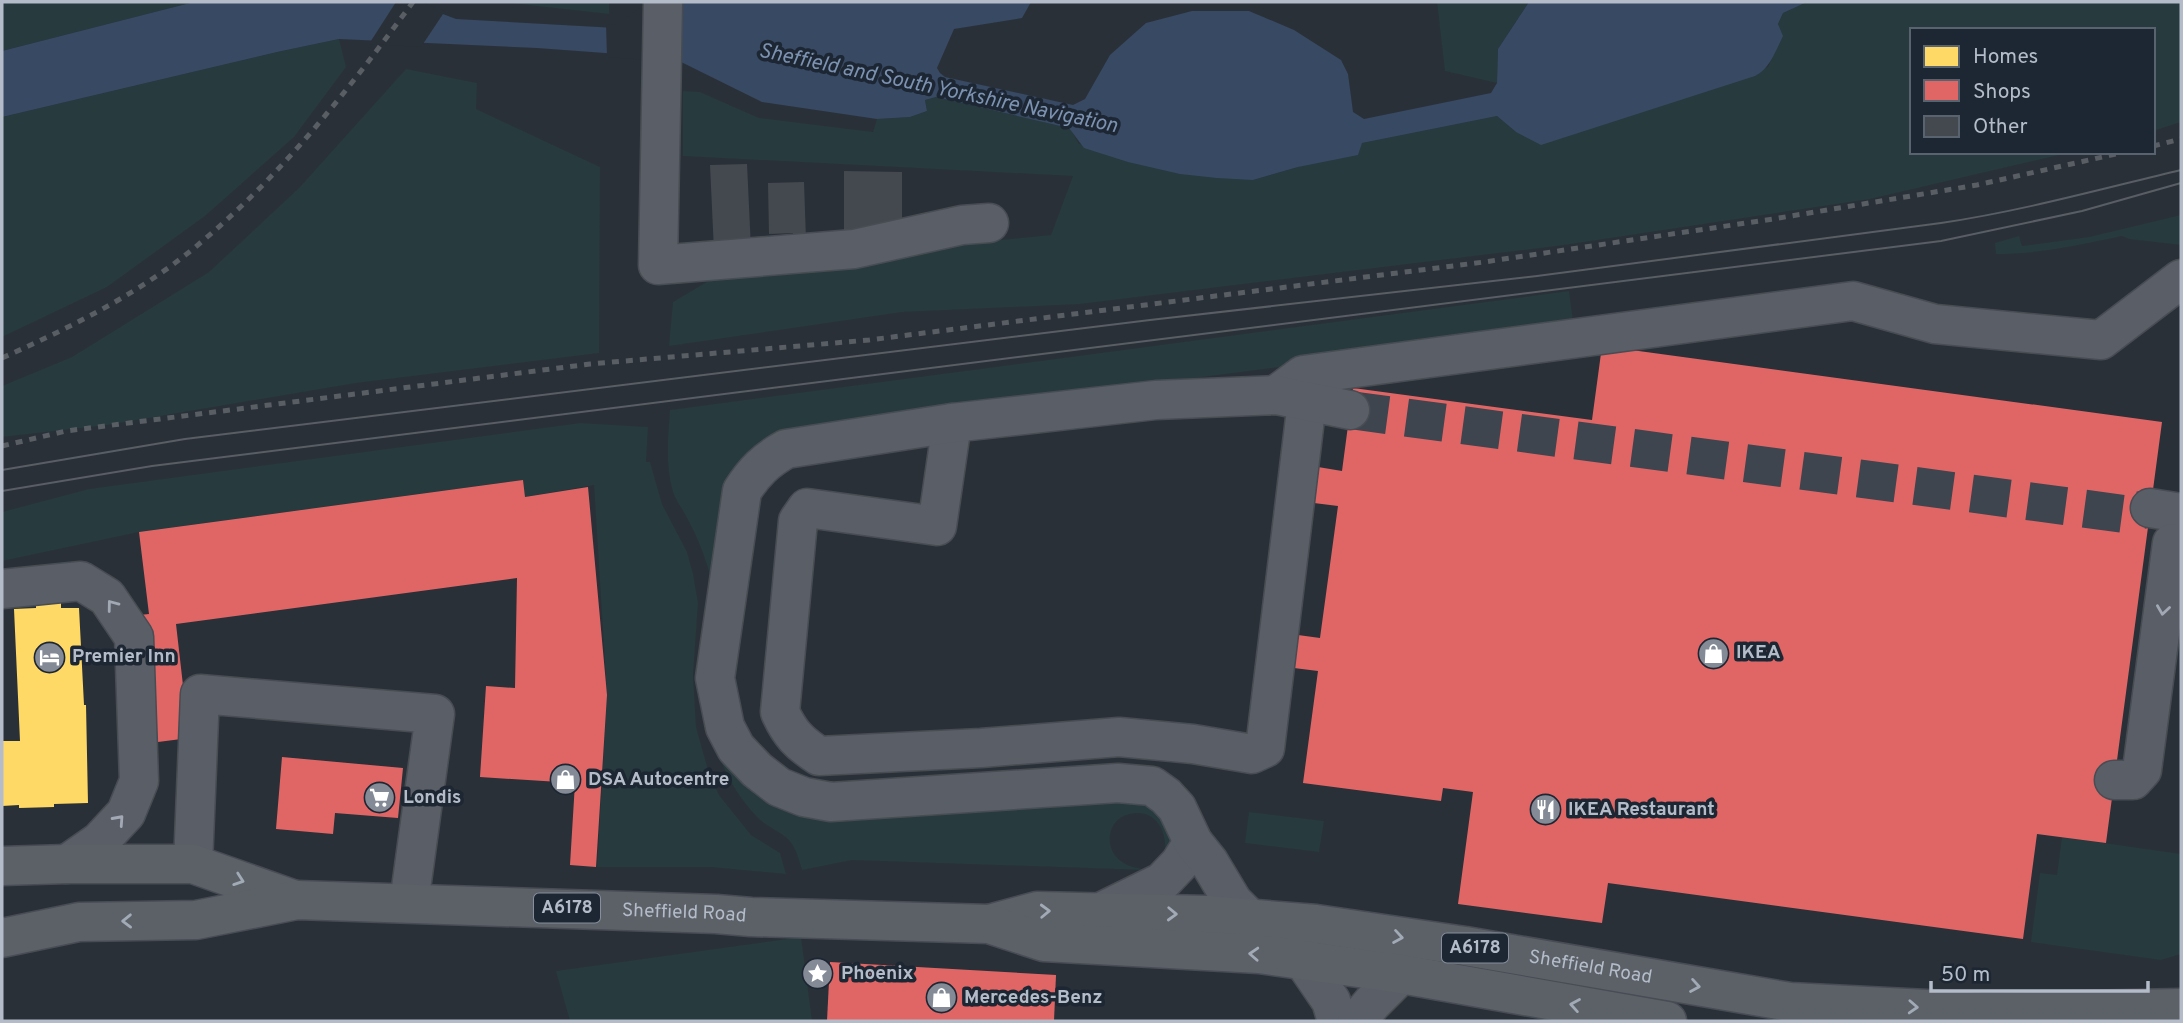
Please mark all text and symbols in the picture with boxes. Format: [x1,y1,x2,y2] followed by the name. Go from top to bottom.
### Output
[1910,28,2155,154] legend
[756,38,1121,140] water label: Sheffield and South Yorkshire Navigation
[1973,44,2038,71] text: Homes
[1973,79,2031,106] text: Shops
[1973,114,2028,141] text: Other
[108,601,120,613] one-way arrow
[2155,605,2170,616] one-way arrow
[1696,636,1730,670] shop icon: IKEA
[32,640,66,674] hotel icon: Premier Inn
[1736,641,1781,665] place label: IKEA
[72,645,176,669] place label: Premier Inn
[548,763,582,797] shop icon: DSA Autocentre
[588,768,729,792] place label: DSA Autocentre
[363,781,397,815] supermarket icon: Londis
[403,786,461,810] place label: Londis
[1528,793,1562,827] restaurant icon: IKEA Restaurant
[1568,798,1715,822] place label: IKEA Restaurant
[111,815,123,828] one-way arrow
[232,872,244,886] one-way arrow
[534,894,600,923] road number: A6178
[621,899,747,929] street label: Sheffield Road
[1040,904,1051,919] one-way arrow
[1166,907,1177,922] one-way arrow
[122,914,133,929] one-way arrow
[1392,929,1404,944] one-way arrow
[1442,933,1508,962] road number: A6178
[1527,945,1654,990] street label: Sheffield Road
[1248,947,1259,962] one-way arrow
[1931,950,2148,994] scale bar
[801,957,835,991] place icon: Phoenix
[841,962,914,986] place label: Phoenix
[1941,962,1990,989] text: 50 m
[1689,978,1701,993] one-way arrow
[924,981,958,1015] shop icon: Mercedes-Benz
[964,986,1103,1010] place label: Mercedes-Benz
[1569,998,1581,1013] one-way arrow
[1907,1000,1918,1015] one-way arrow

